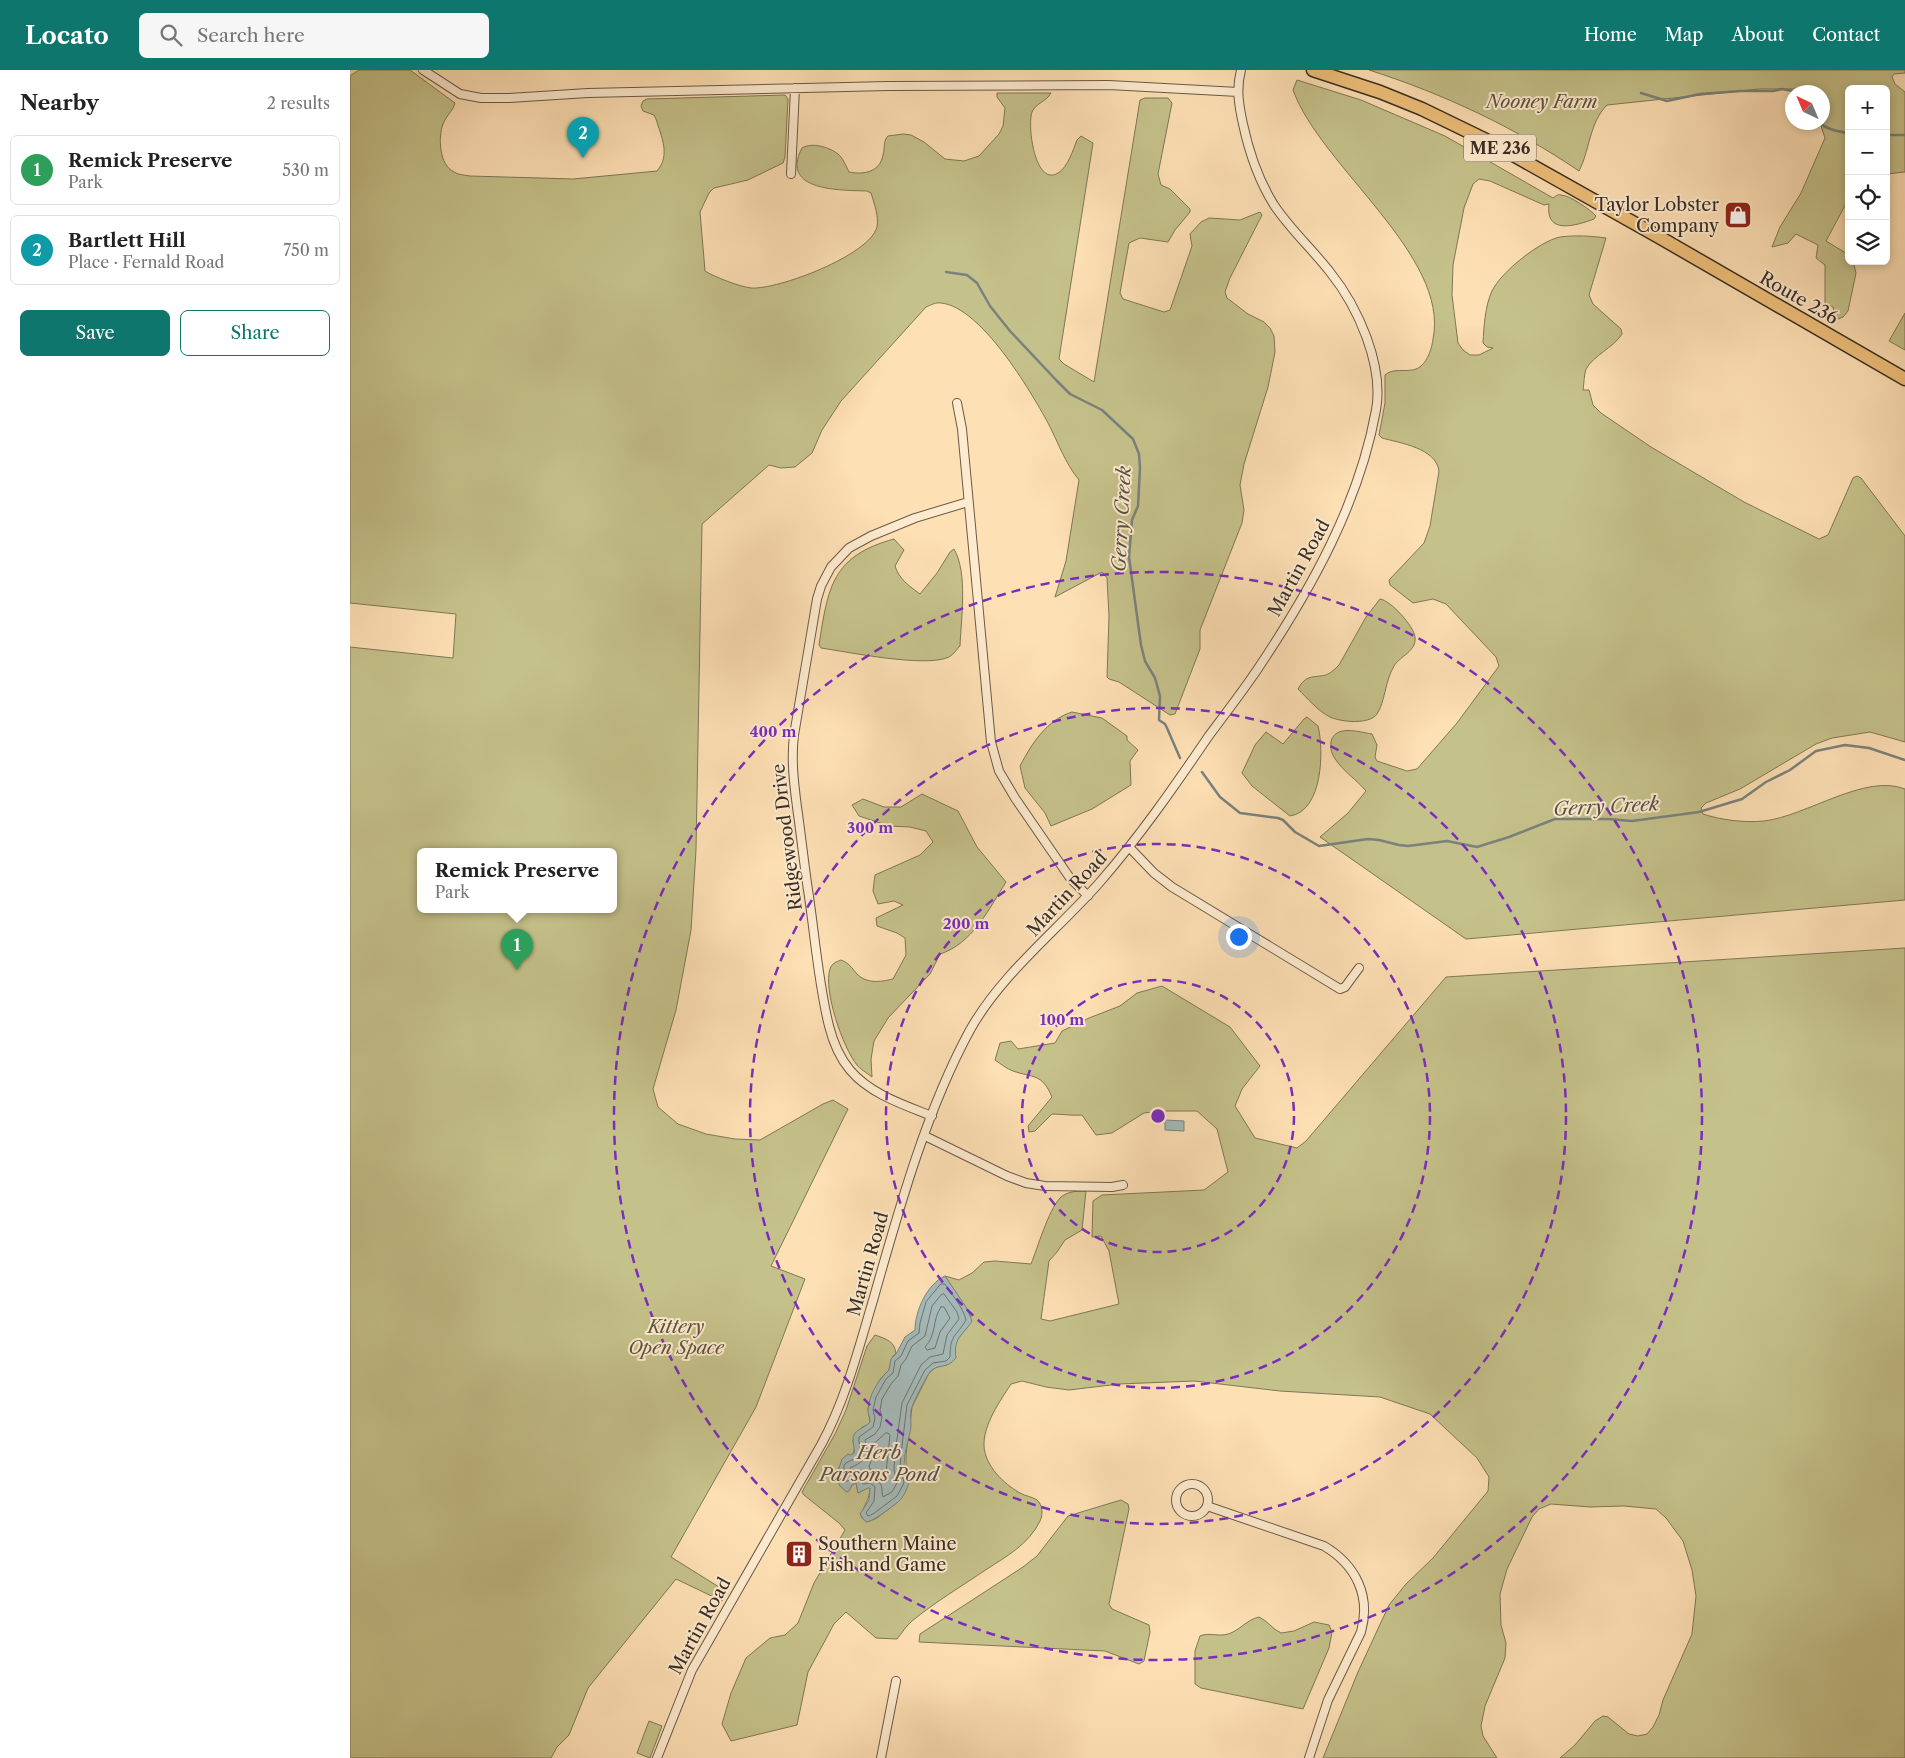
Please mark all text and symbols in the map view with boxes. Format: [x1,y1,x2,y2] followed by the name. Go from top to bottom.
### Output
[139,13,489,58] search box
[25,21,109,50] text: Locato
[157,21,185,49] icon: search
[197,24,305,47] text: Search here
[1584,24,1637,46] text: Home
[1665,24,1703,46] text: Map
[1731,24,1784,46] text: About
[1812,24,1880,46] text: Contact
[1785,85,1830,130] north arrow
[1845,85,1890,265] map controls
[1845,85,1890,130] button: +
[20,90,99,115] text: Nearby
[1484,91,1598,113] park label: Nooney Farm
[267,93,330,113] text: 2 results
[567,117,599,158] pin: 2
[1845,130,1890,175] button: −
[1464,134,1536,162] road number: ME 236
[68,149,232,172] text: Remick Preserve
[33,160,41,180] text: 1
[282,160,329,180] text: 530 m
[68,172,103,192] text: Park
[1845,175,1890,220] button: locate
[1594,194,1720,237] place label: Taylor Lobster Company
[1723,200,1753,230] shop icon: Taylor Lobster Company
[1845,220,1890,265] button: layers
[68,229,186,252] text: Bartlett Hill
[32,240,42,260] text: 2
[283,240,329,260] text: 750 m
[68,252,224,272] text: Place · Fernald Road
[1756,267,1842,329] street label: Route 236
[20,310,170,356] button: Save
[180,310,330,356] button: Share
[1107,465,1136,573] water label: Gerry Creek
[1263,516,1335,620] street label: Martin Road
[750,722,796,741] text: 400 m
[767,762,807,912] street label: Ridgewood Drive
[1553,792,1660,821] water label: Gerry Creek
[847,818,893,837] text: 300 m
[1022,847,1112,941] street label: Martin Road
[417,848,617,913] popup
[435,859,599,882] text: Remick Preserve
[435,882,470,902] text: Park
[943,914,989,933] text: 200 m
[1226,924,1252,950] your location
[501,929,533,970] pin: 1
[1040,1010,1084,1029] text: 100 m
[1149,1107,1167,1125] centre of rings
[843,1209,893,1319] street label: Martin Road
[628,1316,725,1359] park label: Kittery Open Space
[818,1441,940,1486] water label: Herb Parsons Pond
[818,1533,957,1576] place label: Southern Maine Fish and Game
[784,1539,814,1569] building icon: Southern Maine Fish and Game
[664,1574,736,1678] street label: Martin Road

